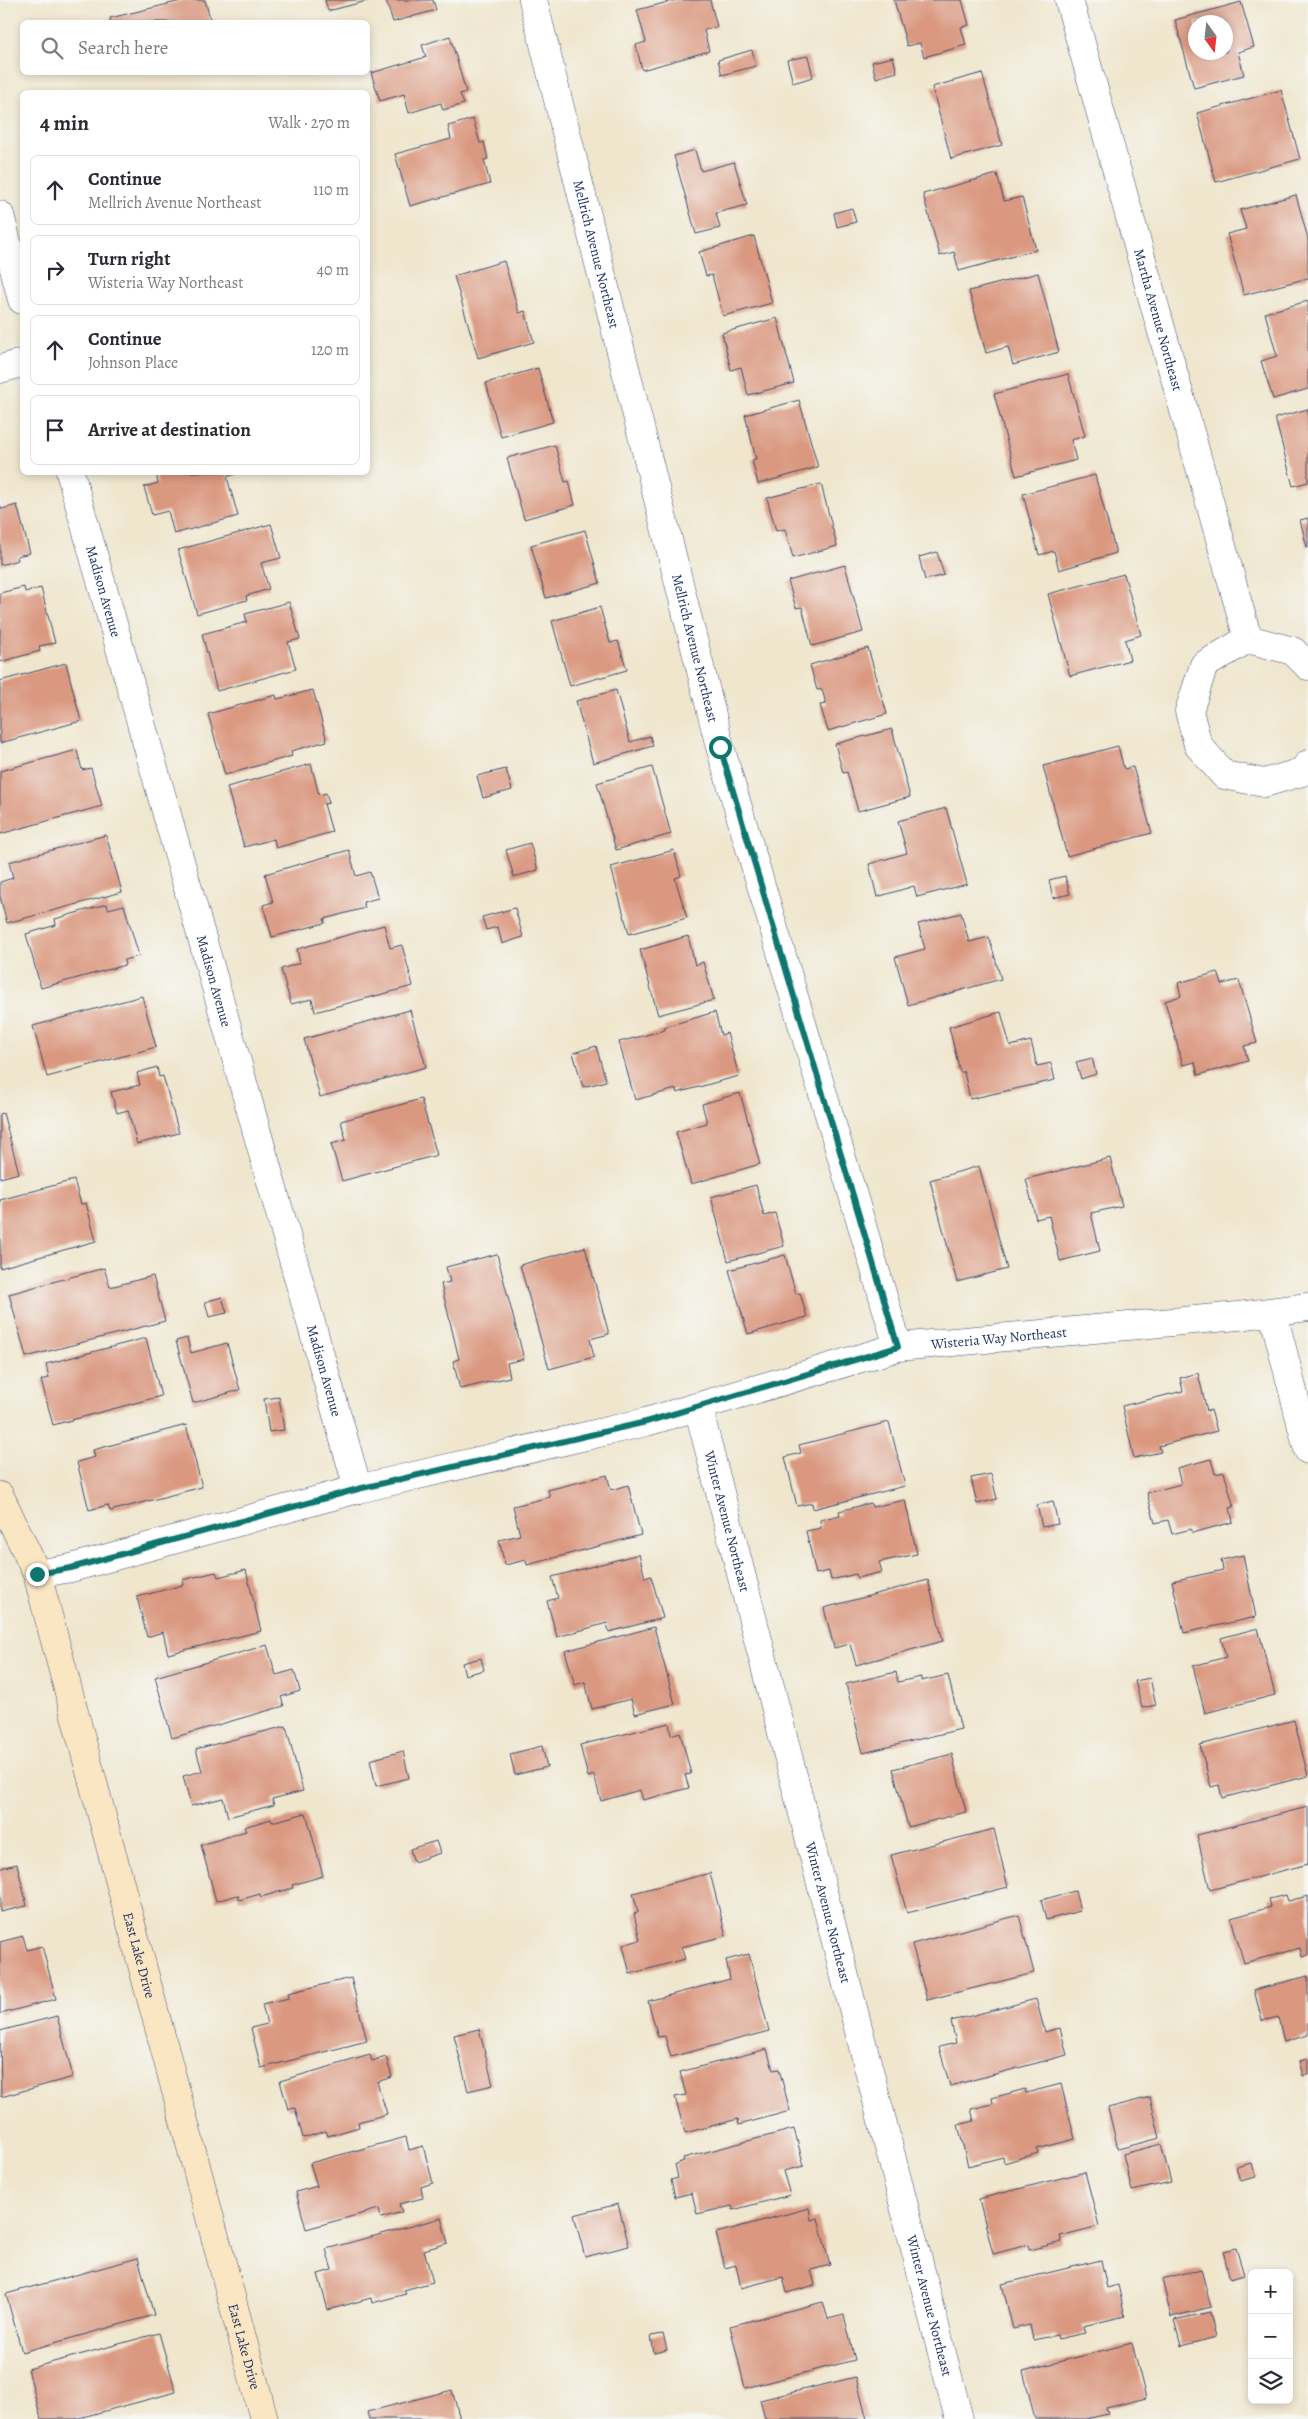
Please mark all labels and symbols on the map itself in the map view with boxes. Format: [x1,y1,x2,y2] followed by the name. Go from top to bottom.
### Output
[1188,15,1233,60] north arrow
[568,178,624,331] street label: Mellrich Avenue Northeast
[1129,247,1187,393] street label: Martha Avenue Northeast
[81,543,125,640] street label: Madison Avenue
[667,572,723,725] street label: Mellrich Avenue Northeast
[709,736,732,759] route start
[192,933,236,1029] street label: Madison Avenue
[302,1323,346,1419] street label: Madison Avenue
[929,1323,1068,1354] street label: Wisteria Way Northeast
[699,1448,754,1594] street label: Winter Avenue Northeast
[26,1563,49,1586] route end
[800,1839,855,1986] street label: Winter Avenue Northeast
[118,1910,160,2000] street label: East Lake Drive
[902,2232,957,2379] street label: Winter Avenue Northeast
[223,2301,265,2392] street label: East Lake Drive

